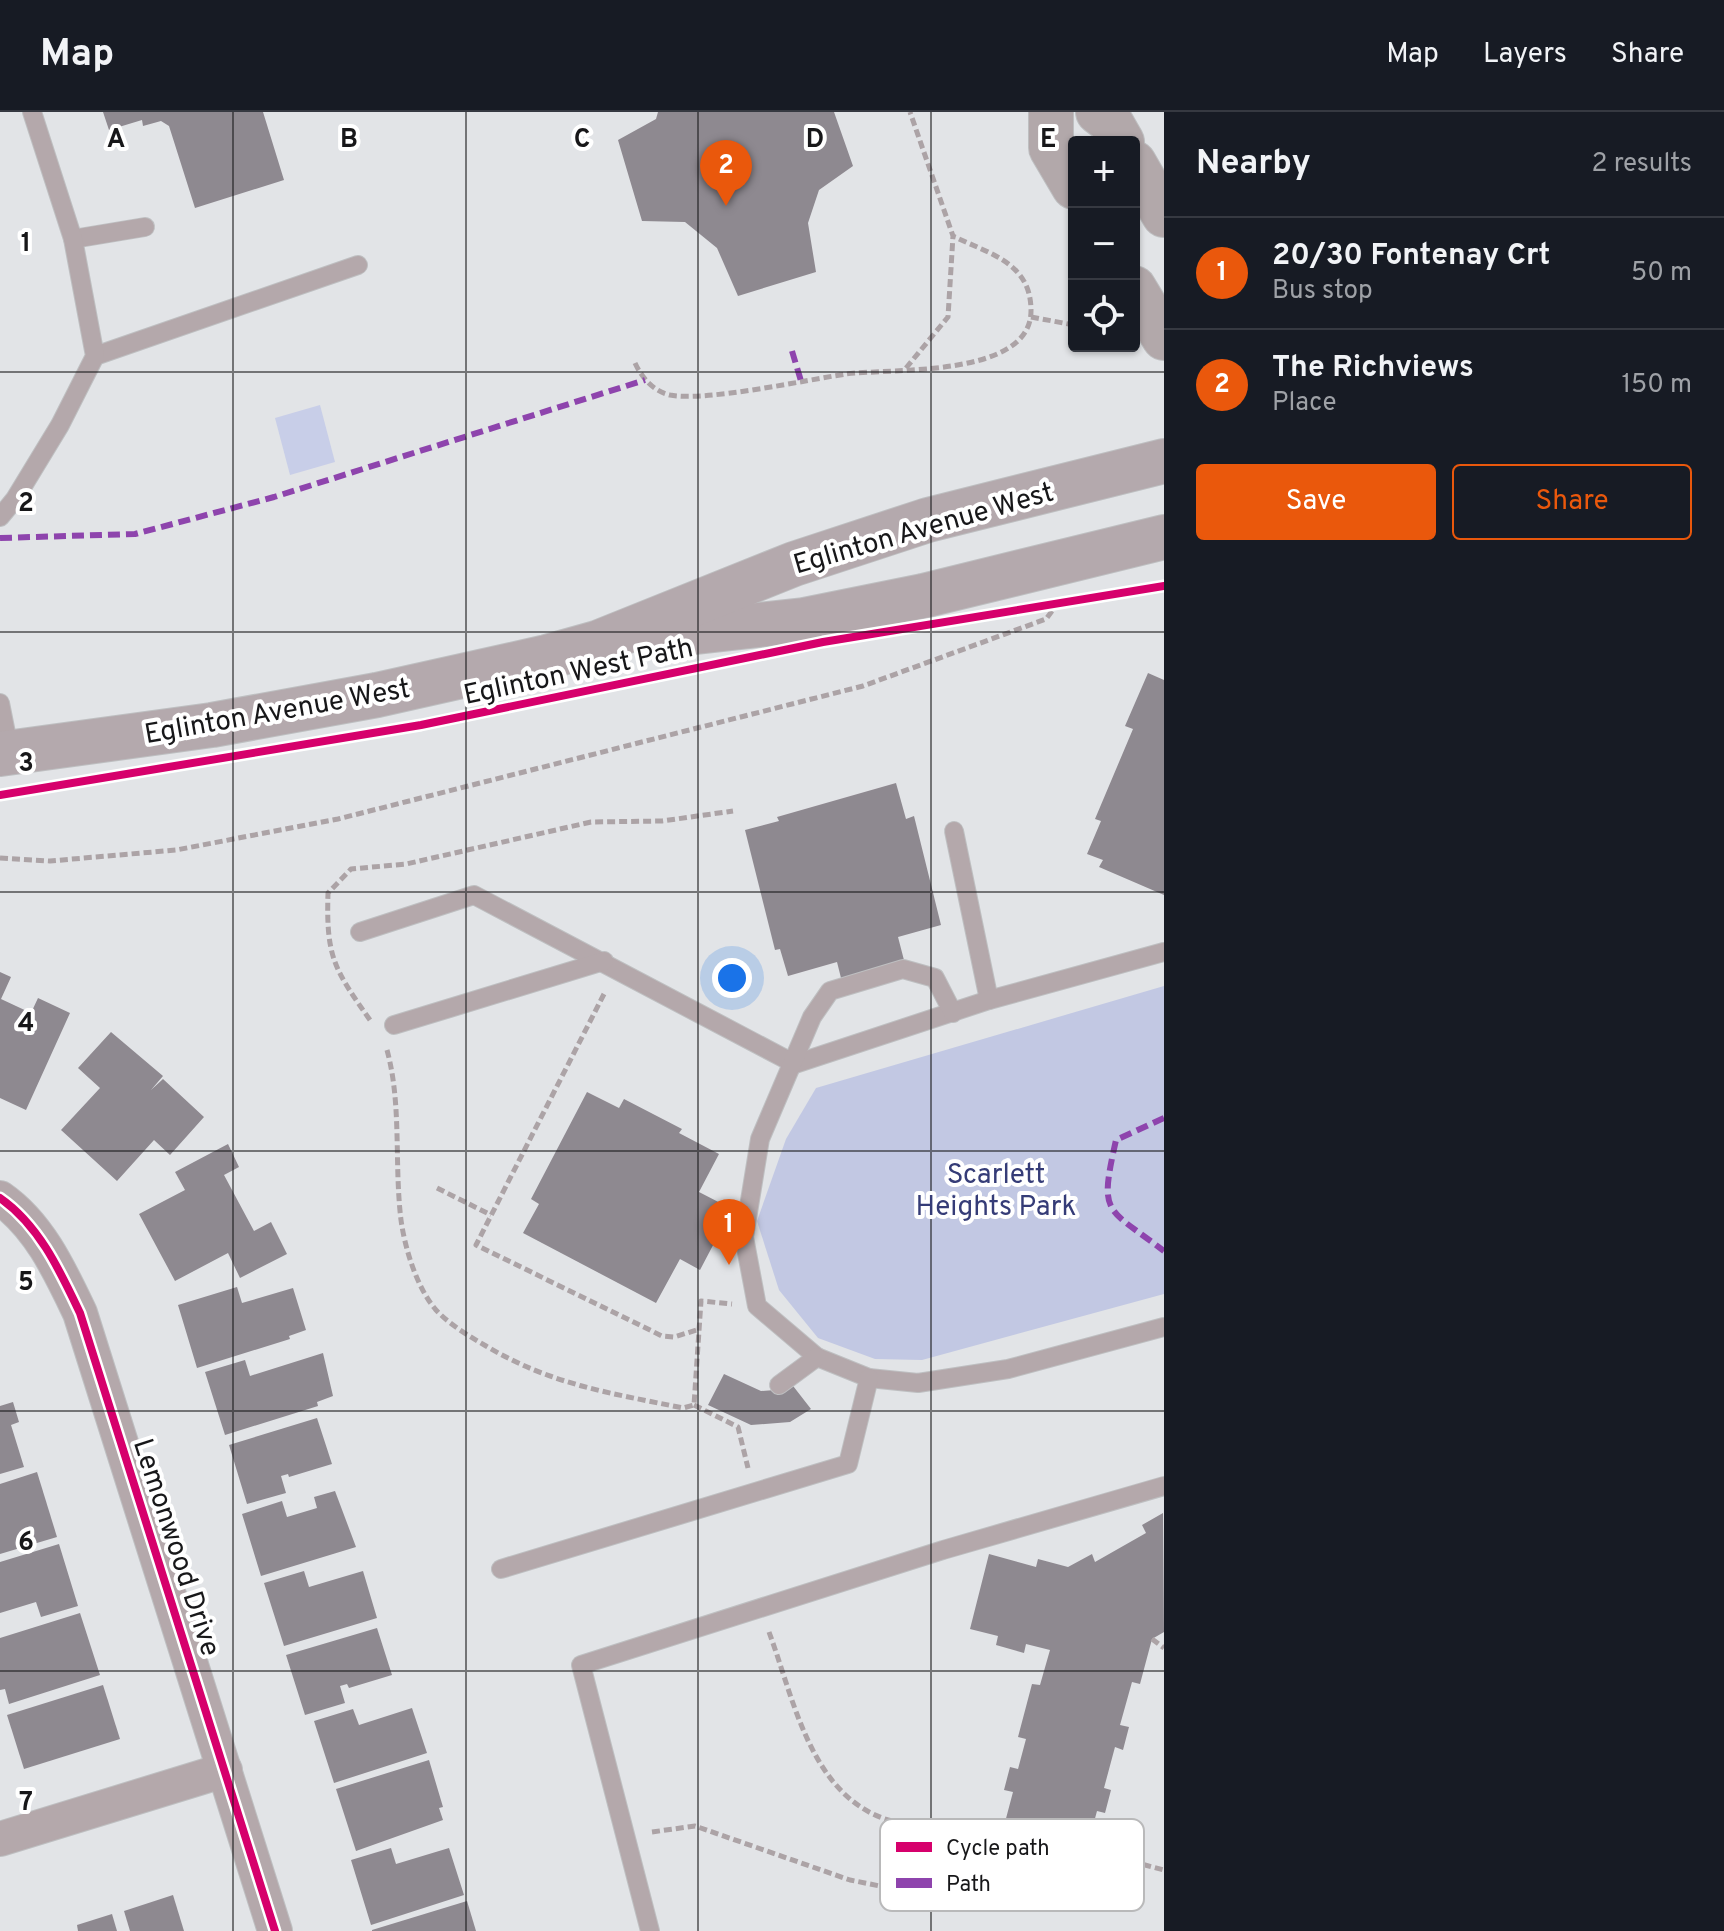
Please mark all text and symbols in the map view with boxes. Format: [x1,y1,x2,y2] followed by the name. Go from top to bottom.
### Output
[40,31,114,80] text: Map
[1386,37,1439,73] text: Map
[1483,37,1567,73] text: Layers
[1611,37,1684,73] text: Share
[107,124,125,157] text: A
[340,124,358,157] text: B
[574,124,590,157] text: C
[806,124,824,157] text: D
[1040,124,1056,157] text: E
[1068,136,1140,352] map controls
[1068,136,1140,208] button: +
[700,140,752,206] pin: 2
[1196,143,1311,186] text: Nearby
[1592,148,1692,181] text: 2 results
[1068,208,1140,280] button: −
[21,228,31,261] text: 1
[1272,238,1550,275] text: 20/30 Fontenay Crt
[1217,257,1227,290] text: 1
[1631,257,1692,290] text: 50 m
[1272,275,1373,308] text: Bus stop
[1068,280,1140,352] button: locate
[1272,350,1474,387] text: The Richviews
[1214,369,1230,402] text: 2
[1621,369,1692,402] text: 150 m
[1272,387,1336,420] text: Place
[1196,464,1436,540] button: Save
[1452,464,1692,540] button: Share
[789,475,1058,584] street label: Eglinton Avenue West
[18,488,34,521] text: 2
[461,631,697,715] street label: Eglinton West Path
[142,672,413,754] street label: Eglinton Avenue West
[18,748,34,781] text: 3
[712,958,752,998] your location
[18,1008,34,1041] text: 4
[916,1158,1076,1226] park label: Scarlett Heights Park
[703,1199,755,1265] pin: 1
[18,1267,34,1300] text: 5
[123,1435,227,1661] street label: Lemonwood Drive
[18,1527,34,1560] text: 6
[19,1787,33,1820] text: 7
[880,1819,1144,1911] legend
[946,1836,1050,1863] text: Cycle path
[946,1872,991,1899] text: Path

